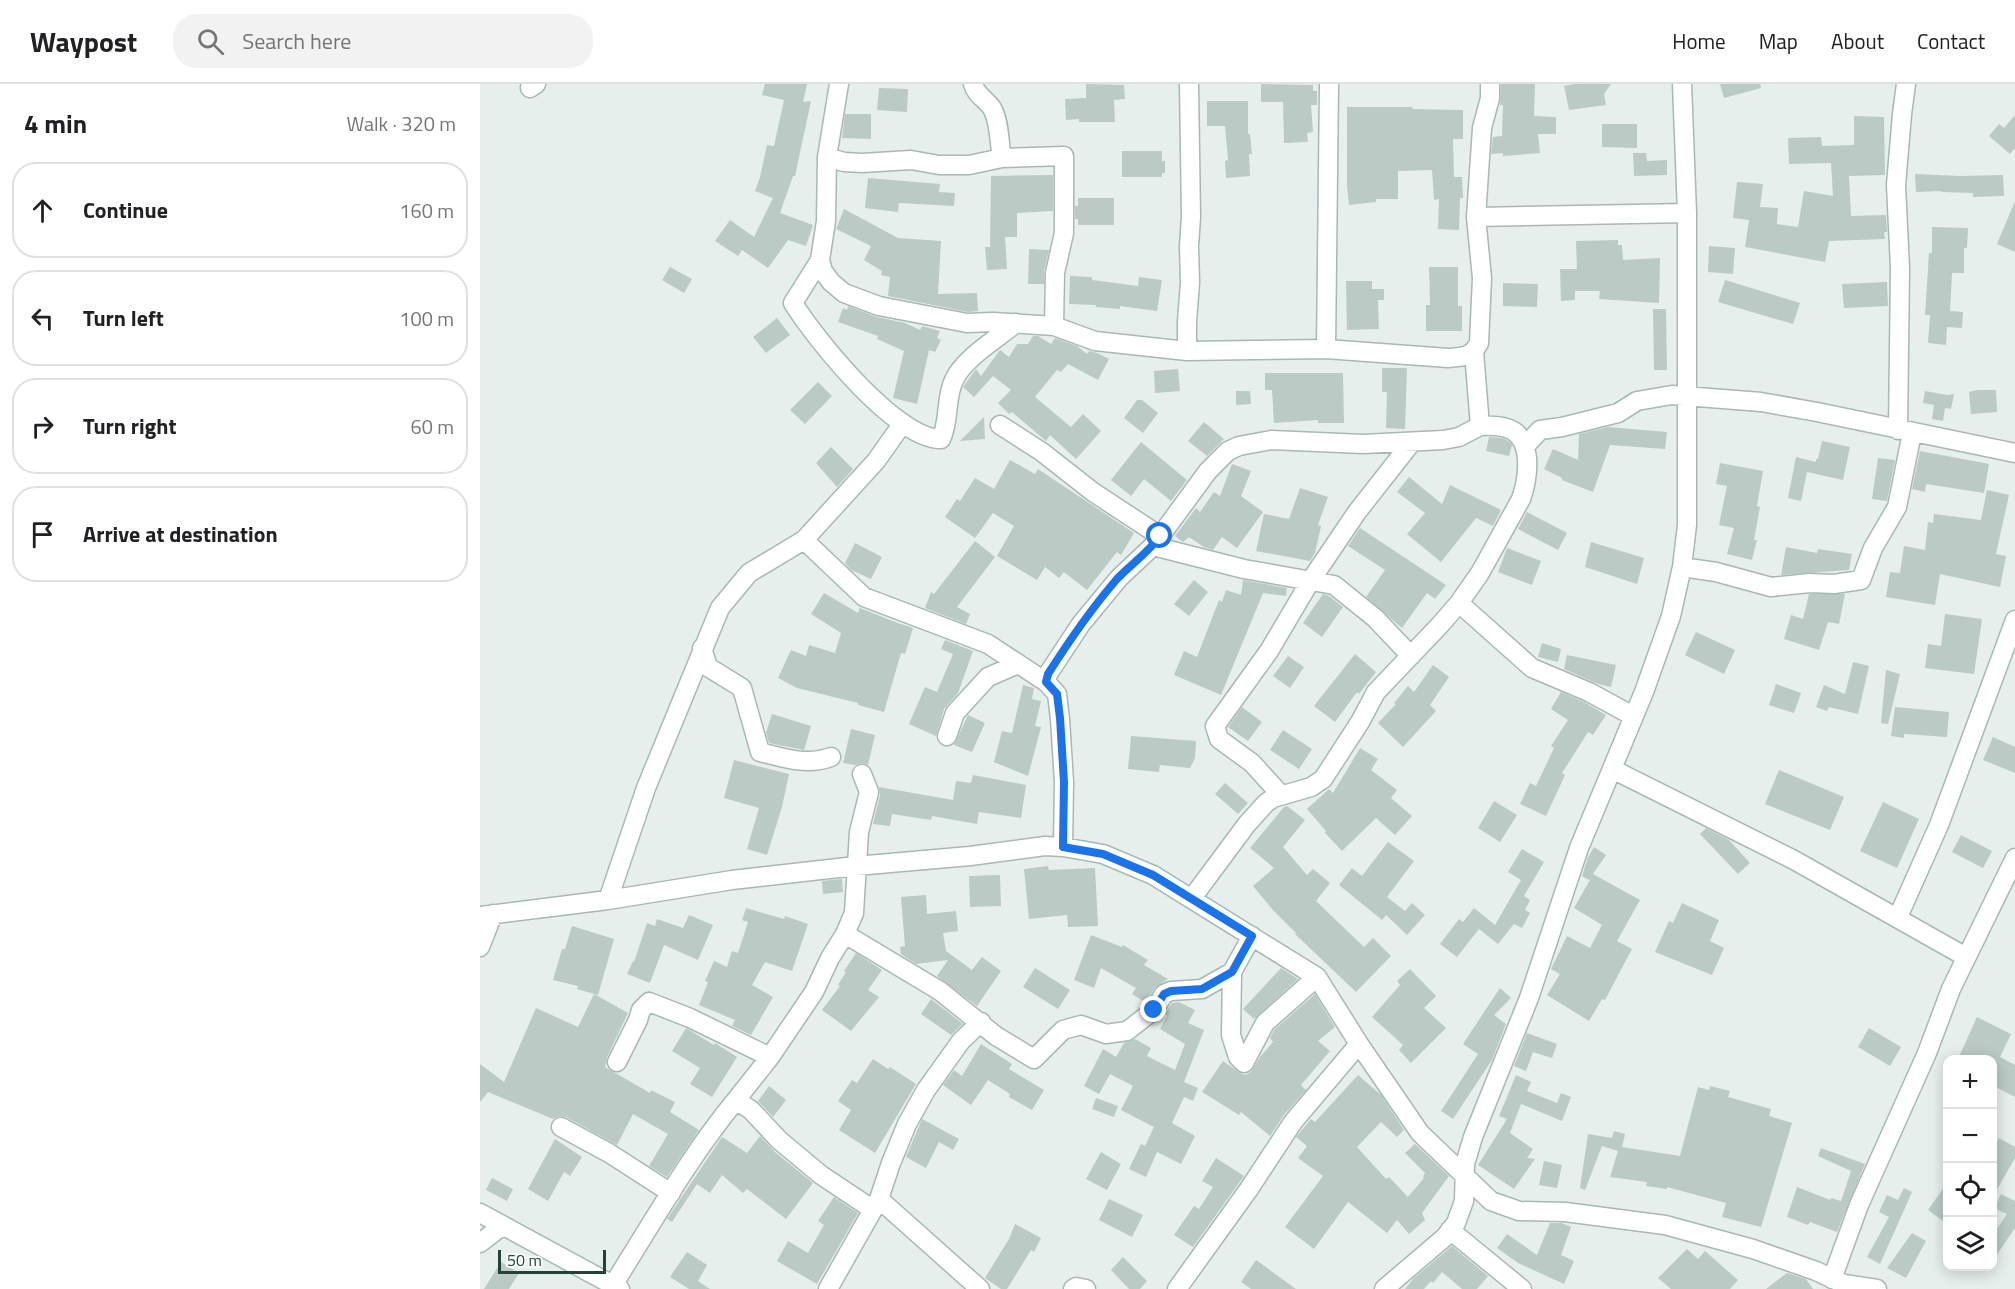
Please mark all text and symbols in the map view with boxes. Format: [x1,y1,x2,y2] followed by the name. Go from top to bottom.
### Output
[173,14,593,68] search box
[30,20,137,63] text: Waypost
[242,24,351,58] text: Search here
[194,25,227,58] icon: search
[1672,25,1726,57] text: Home
[1759,25,1798,57] text: Map
[1831,25,1884,57] text: About
[1917,25,1985,57] text: Contact
[24,104,87,143] text: 4 min
[347,108,456,139] text: Walk · 320 m
[83,193,168,227] text: Continue
[26,194,59,227] icon: ahead
[399,195,454,226] text: 160 m
[83,301,164,335] text: Turn left
[26,302,59,335] icon: left
[399,303,454,334] text: 100 m
[83,409,177,443] text: Turn right
[26,410,59,443] icon: right
[410,411,454,442] text: 60 m
[83,517,278,551] text: Arrive at destination
[26,518,59,551] icon: arrive
[1146,522,1172,548] route start
[1140,996,1166,1022] route end
[1943,1055,1997,1271] map controls
[1943,1055,1997,1109] button: +
[1943,1109,1997,1163] button: −
[1943,1163,1997,1217] button: locate
[1943,1217,1997,1271] button: layers
[498,1247,606,1274] scale bar
[507,1248,542,1272] text: 50 m

